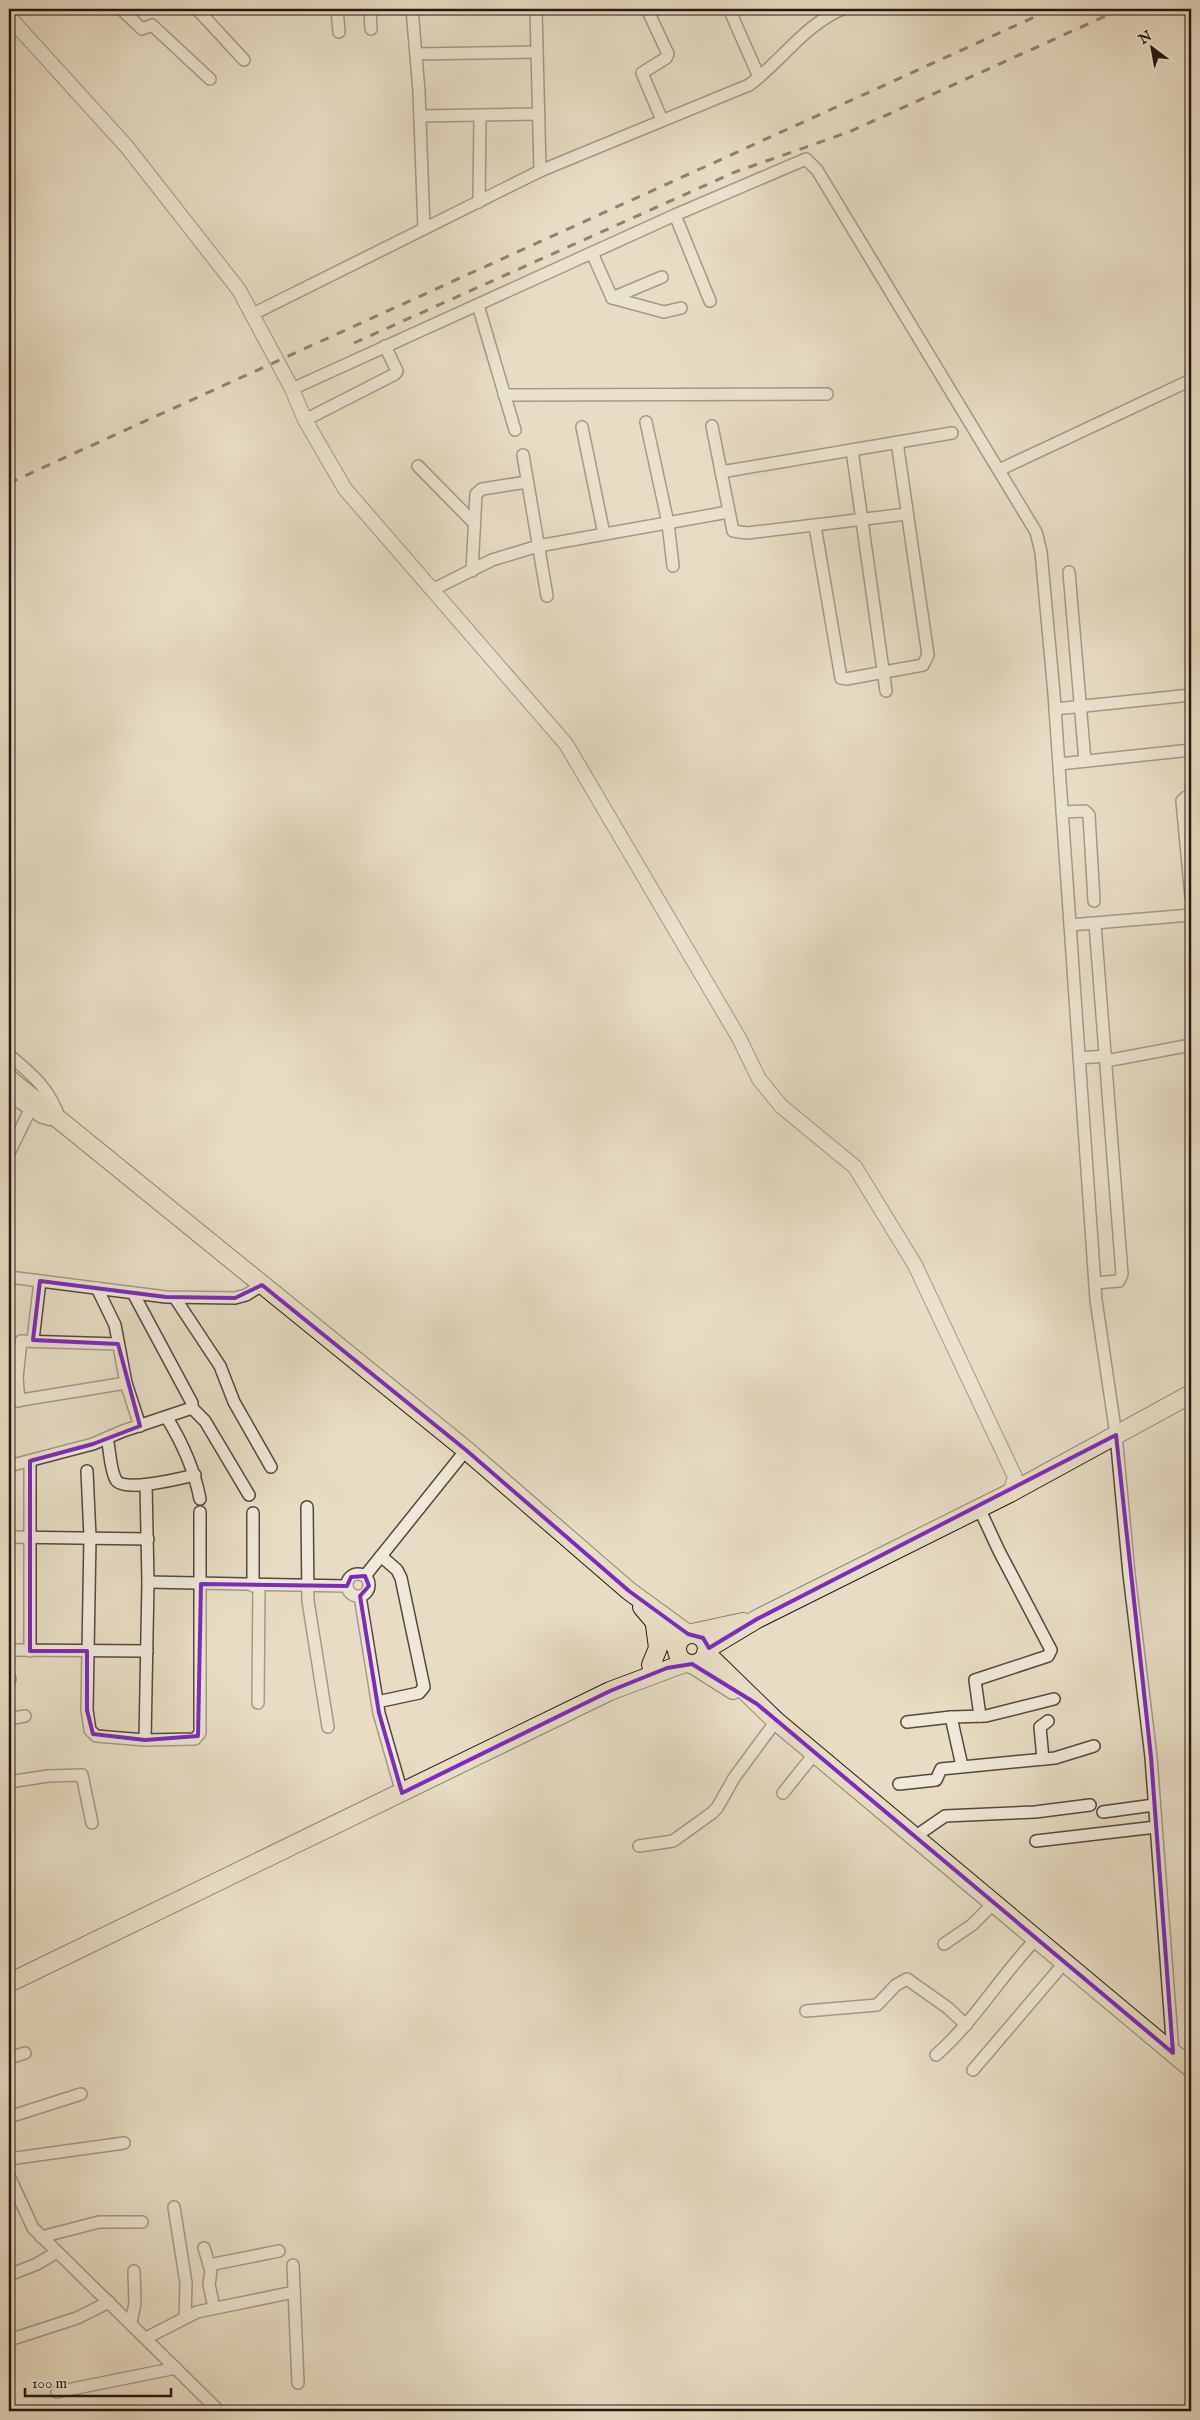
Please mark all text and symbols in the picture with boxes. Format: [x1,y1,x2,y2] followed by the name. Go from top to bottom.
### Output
[1128,22,1178,72] north arrow
[1135,27,1156,49] text: N
[25,2365,171,2397] scale bar
[32,2374,68,2393] text: 100 m

